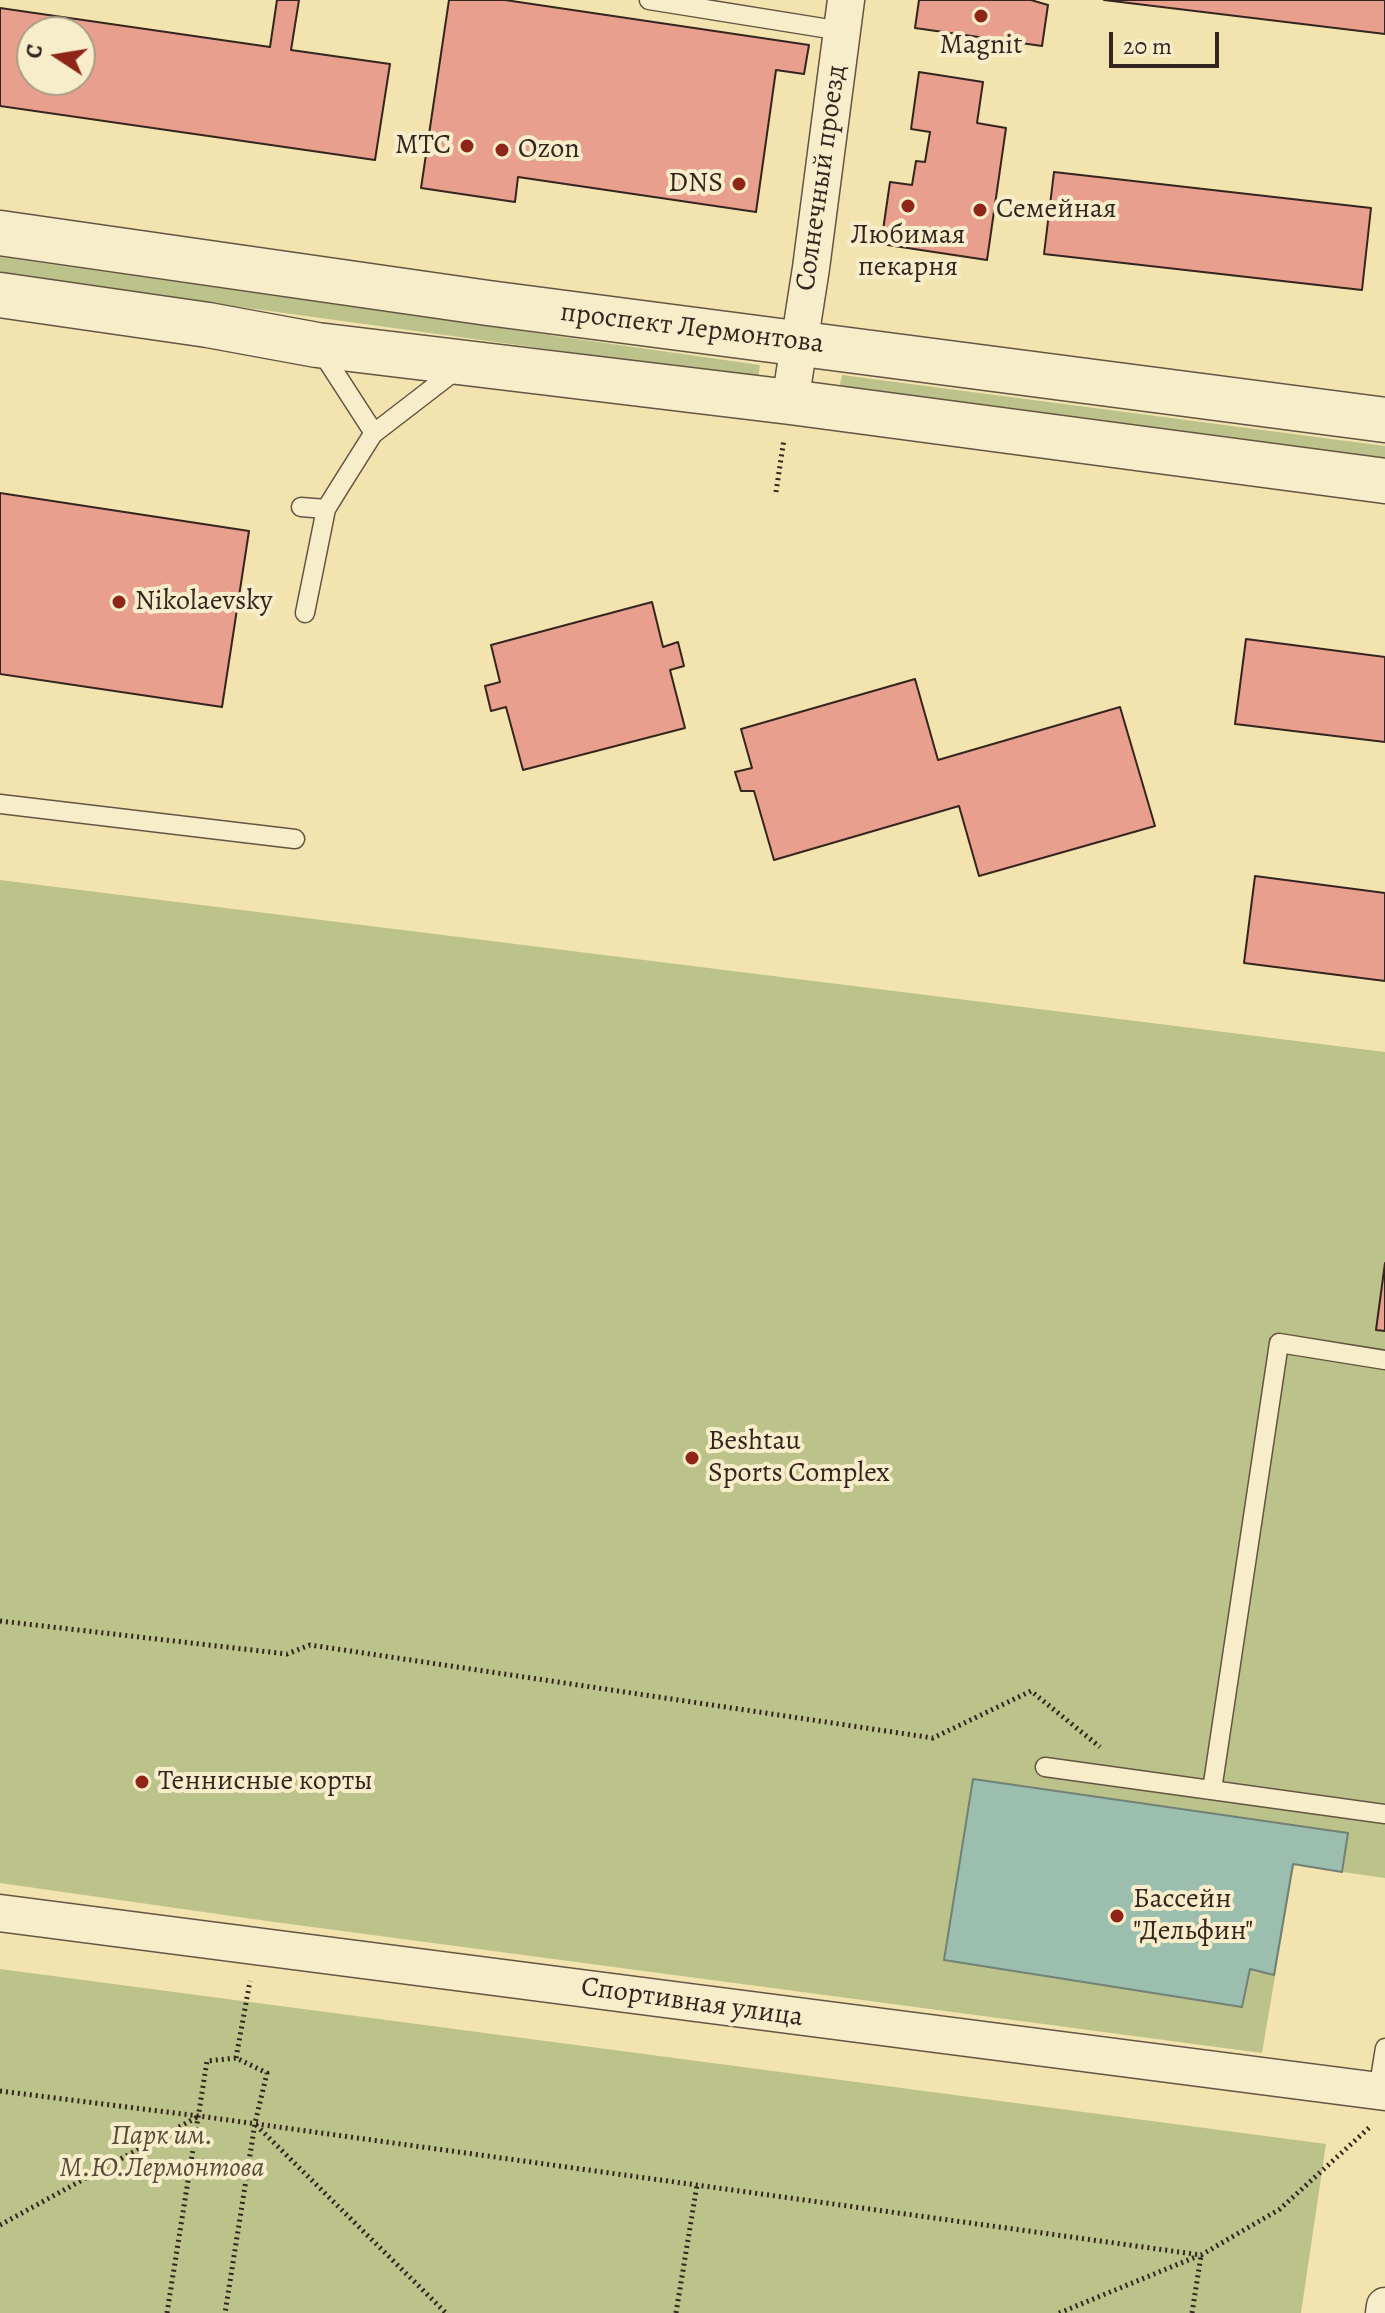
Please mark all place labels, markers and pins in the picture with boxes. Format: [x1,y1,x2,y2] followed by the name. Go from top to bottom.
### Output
[972,7,990,25] marker: Magnit
[940,29,1022,63] place label: Magnit
[395,129,451,163] place label: МТС
[518,133,580,167] place label: Ozon
[458,137,476,155] marker: МТС
[493,141,511,159] marker: Ozon
[668,167,723,201] place label: DNS
[730,175,748,193] marker: DNS
[996,193,1116,227] place label: Семейная
[899,197,917,215] marker: Любимая пекарня
[971,201,989,219] marker: Семейная
[851,219,965,285] place label: Любимая пекарня
[135,585,273,619] place label: Nikolaevsky
[110,593,128,611] marker: Nikolaevsky
[708,1425,889,1491] place label: Beshtau Sports Complex
[683,1449,701,1467] marker: Beshtau Sports Complex
[158,1765,373,1799] place label: Теннисные корты
[133,1773,151,1791] marker: Теннисные корты
[1133,1883,1253,1949] place label: Бассейн "Дельфин"
[1108,1907,1126,1925] marker: Бассейн "Дельфин"

